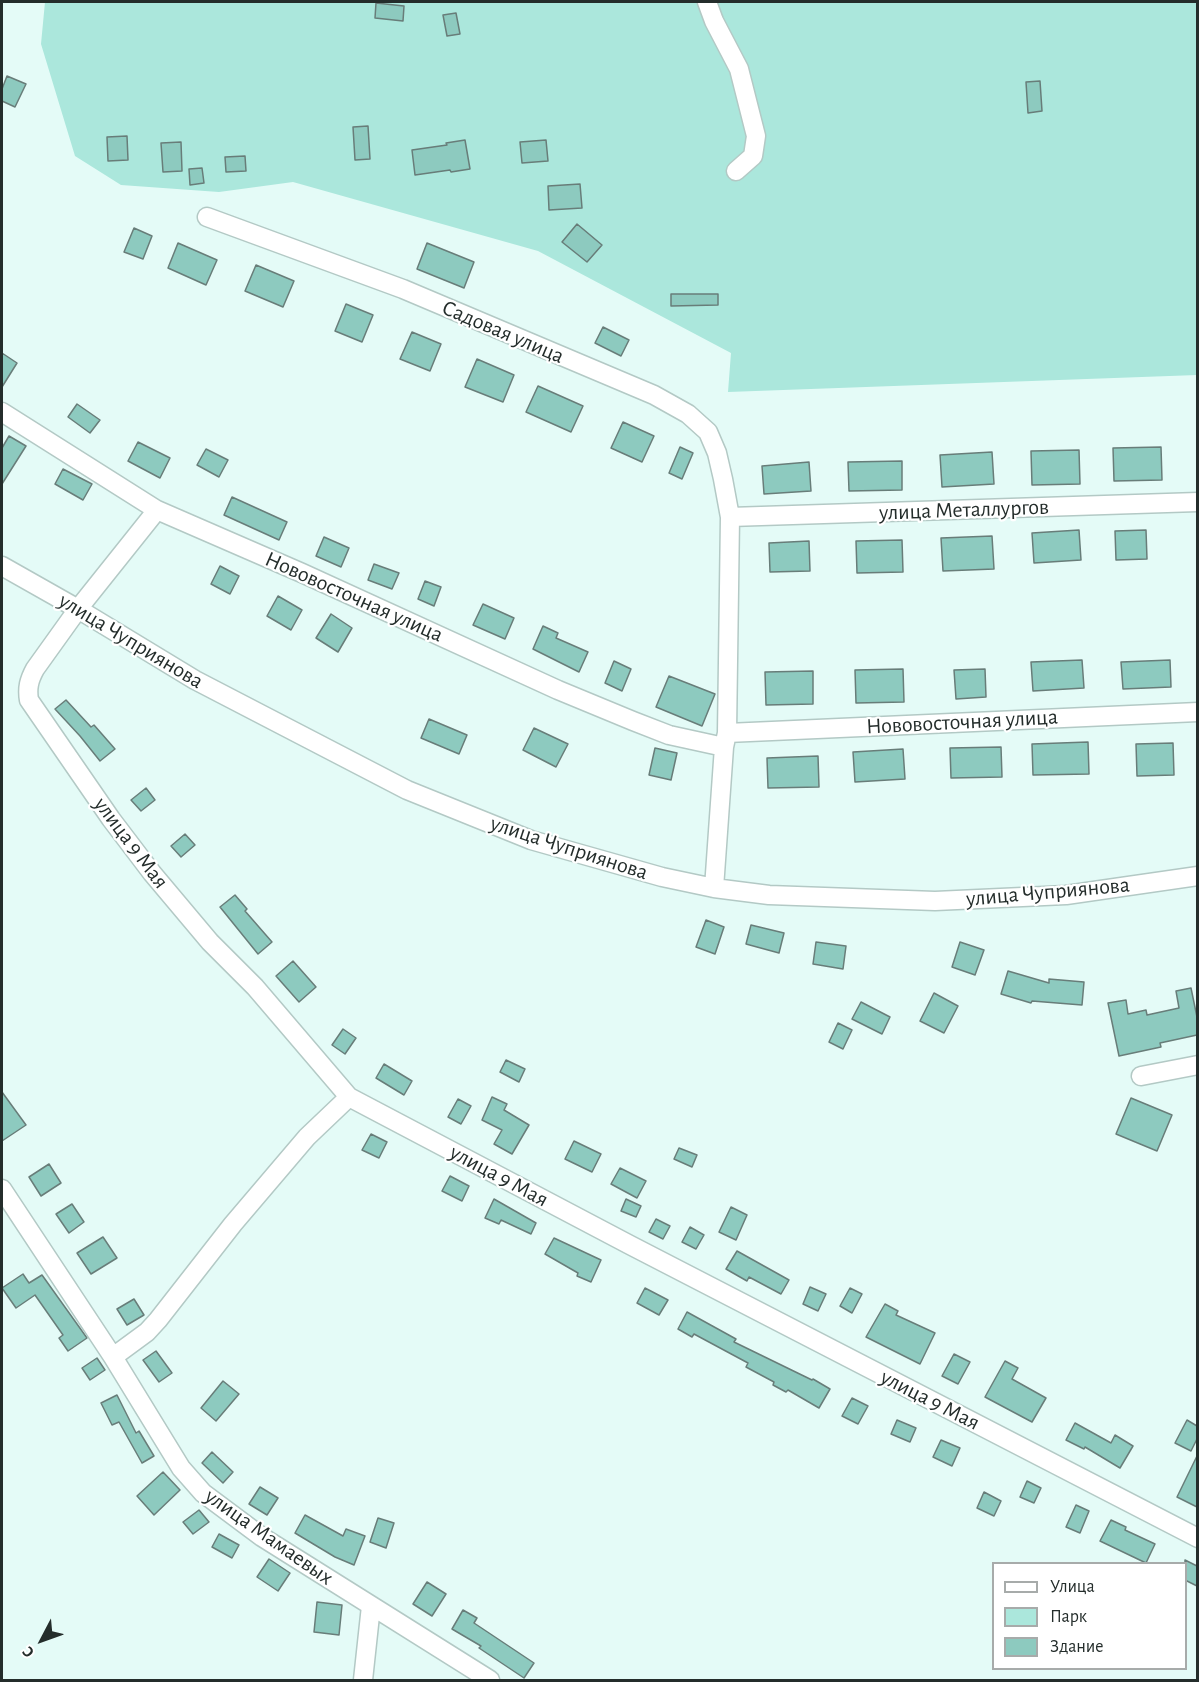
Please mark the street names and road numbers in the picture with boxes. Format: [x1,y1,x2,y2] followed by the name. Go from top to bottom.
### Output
[438,294,568,370] street label: Садовая улица
[879,494,1049,526] street label: улица Металлургов
[261,546,447,648] street label: Нововосточная улица
[54,587,208,695] street label: улица Чуприянова
[865,704,1059,740] street label: Нововосточная улица
[88,792,174,894] street label: улица 9 Мая
[487,810,651,886] street label: улица Чуприянова
[965,872,1131,912] street label: улица Чуприянова
[445,1139,553,1213] street label: улица 9 Мая
[876,1364,984,1436] street label: улица 9 Мая
[200,1483,338,1591] street label: улица Мамаевых

